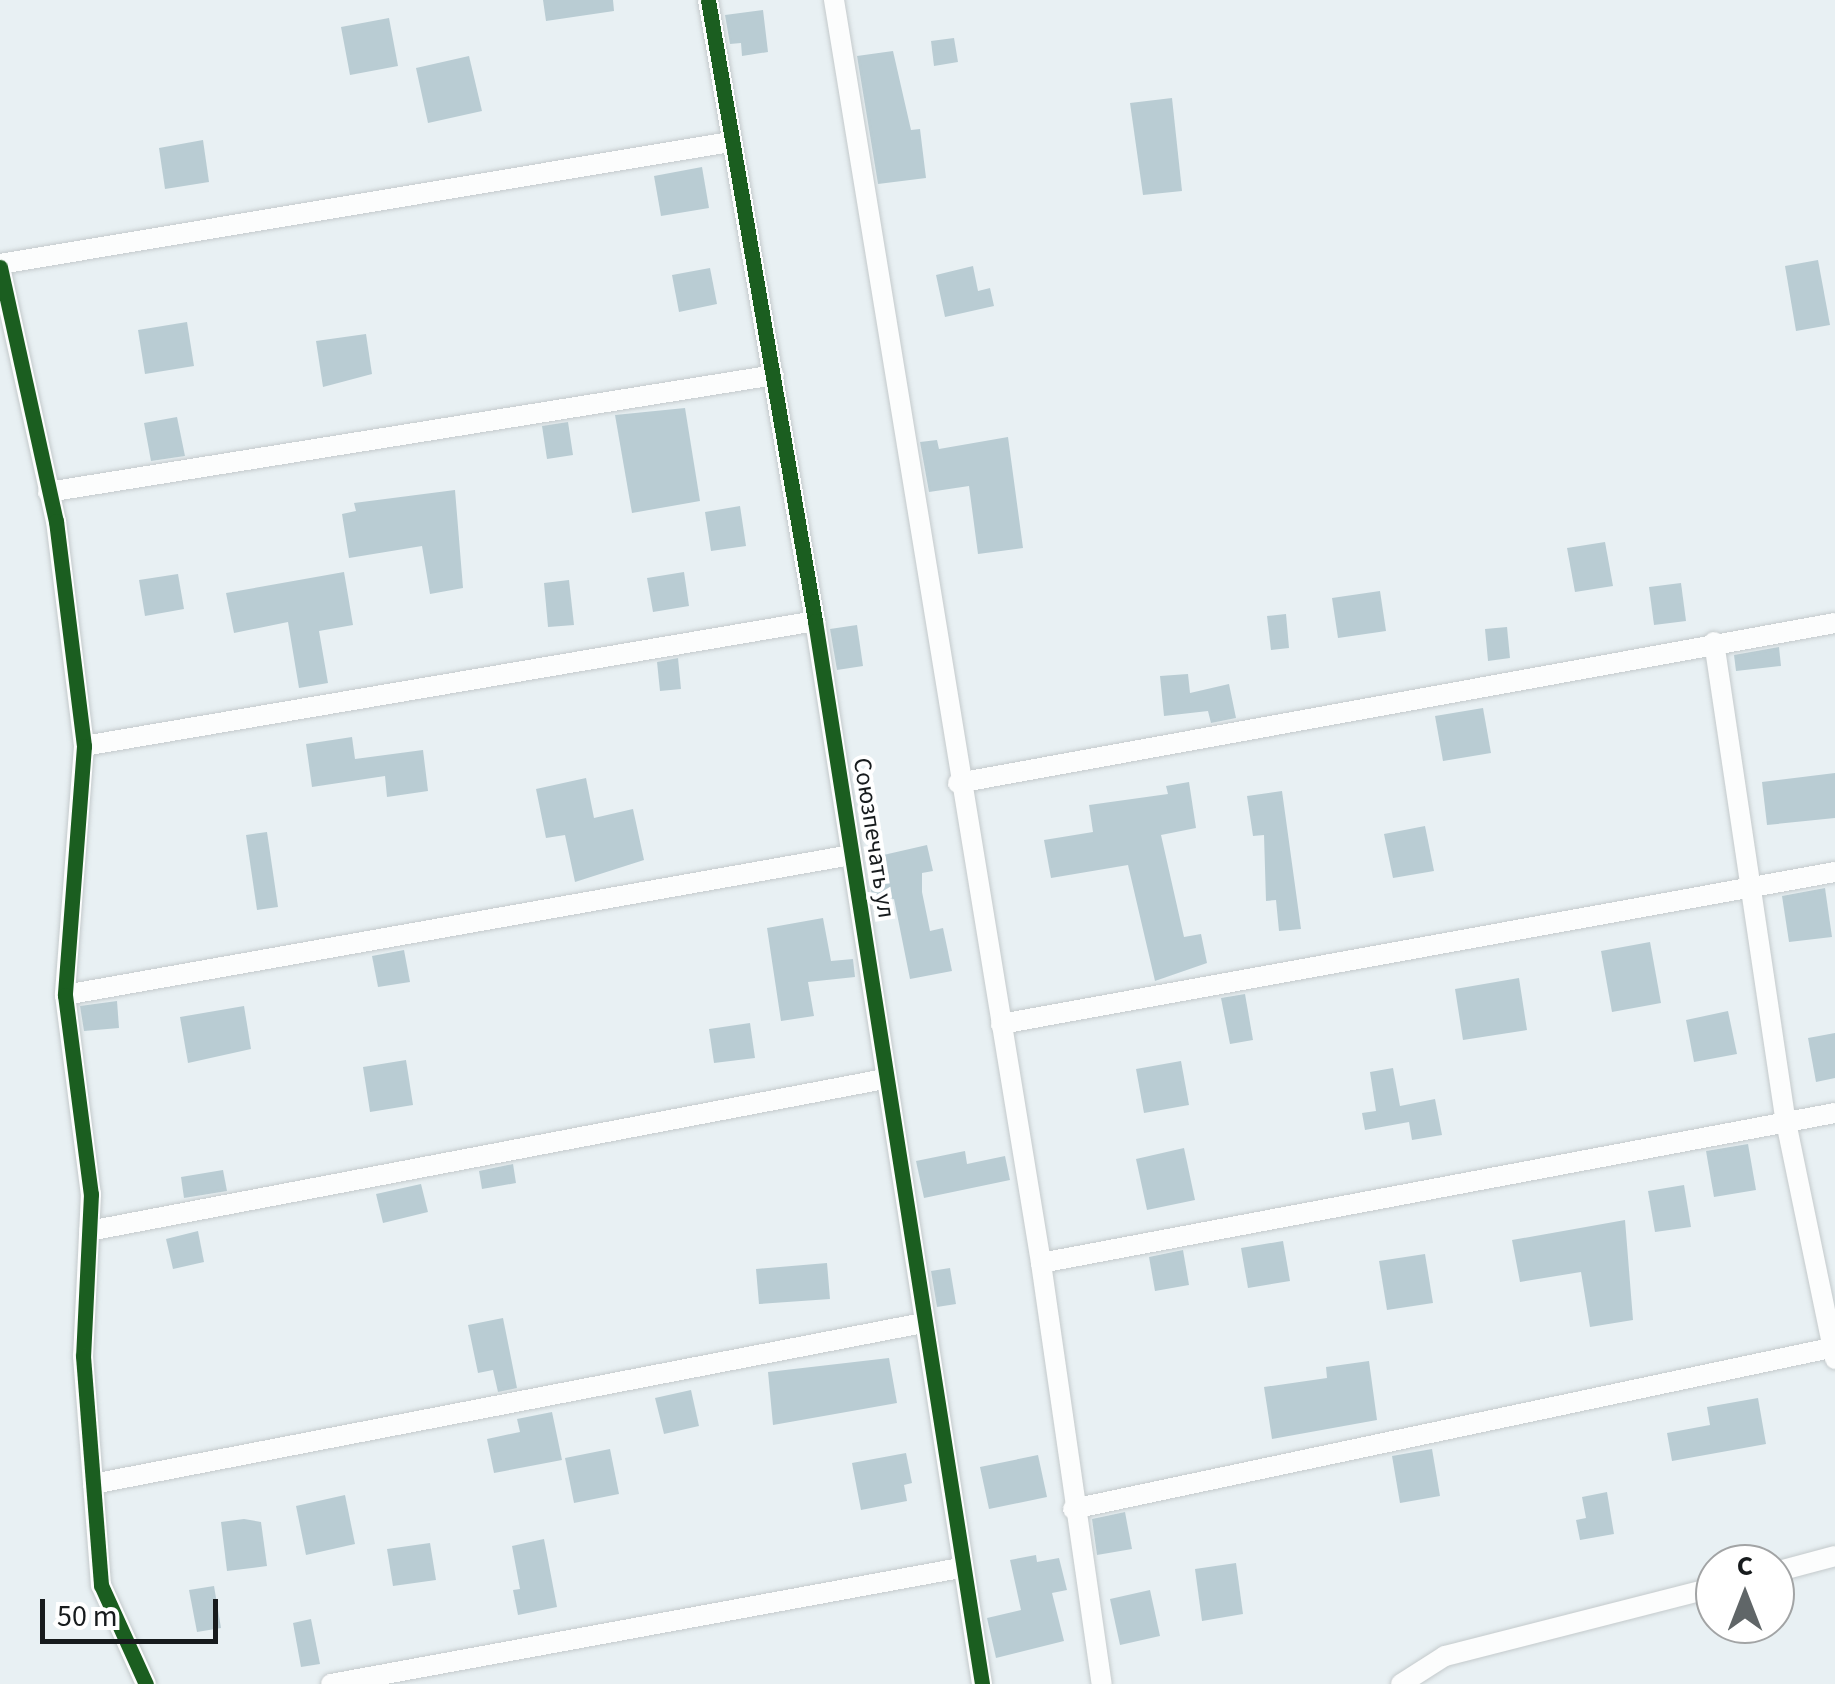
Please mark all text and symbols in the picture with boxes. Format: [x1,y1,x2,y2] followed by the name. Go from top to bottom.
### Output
[847,756,901,920] street label: Союзпечать ул
[1695,1544,1795,1644] north arrow
[1737,1546,1753,1586] text: С
[45,1579,222,1641] scale bar
[57,1595,118,1638] text: 50 m

